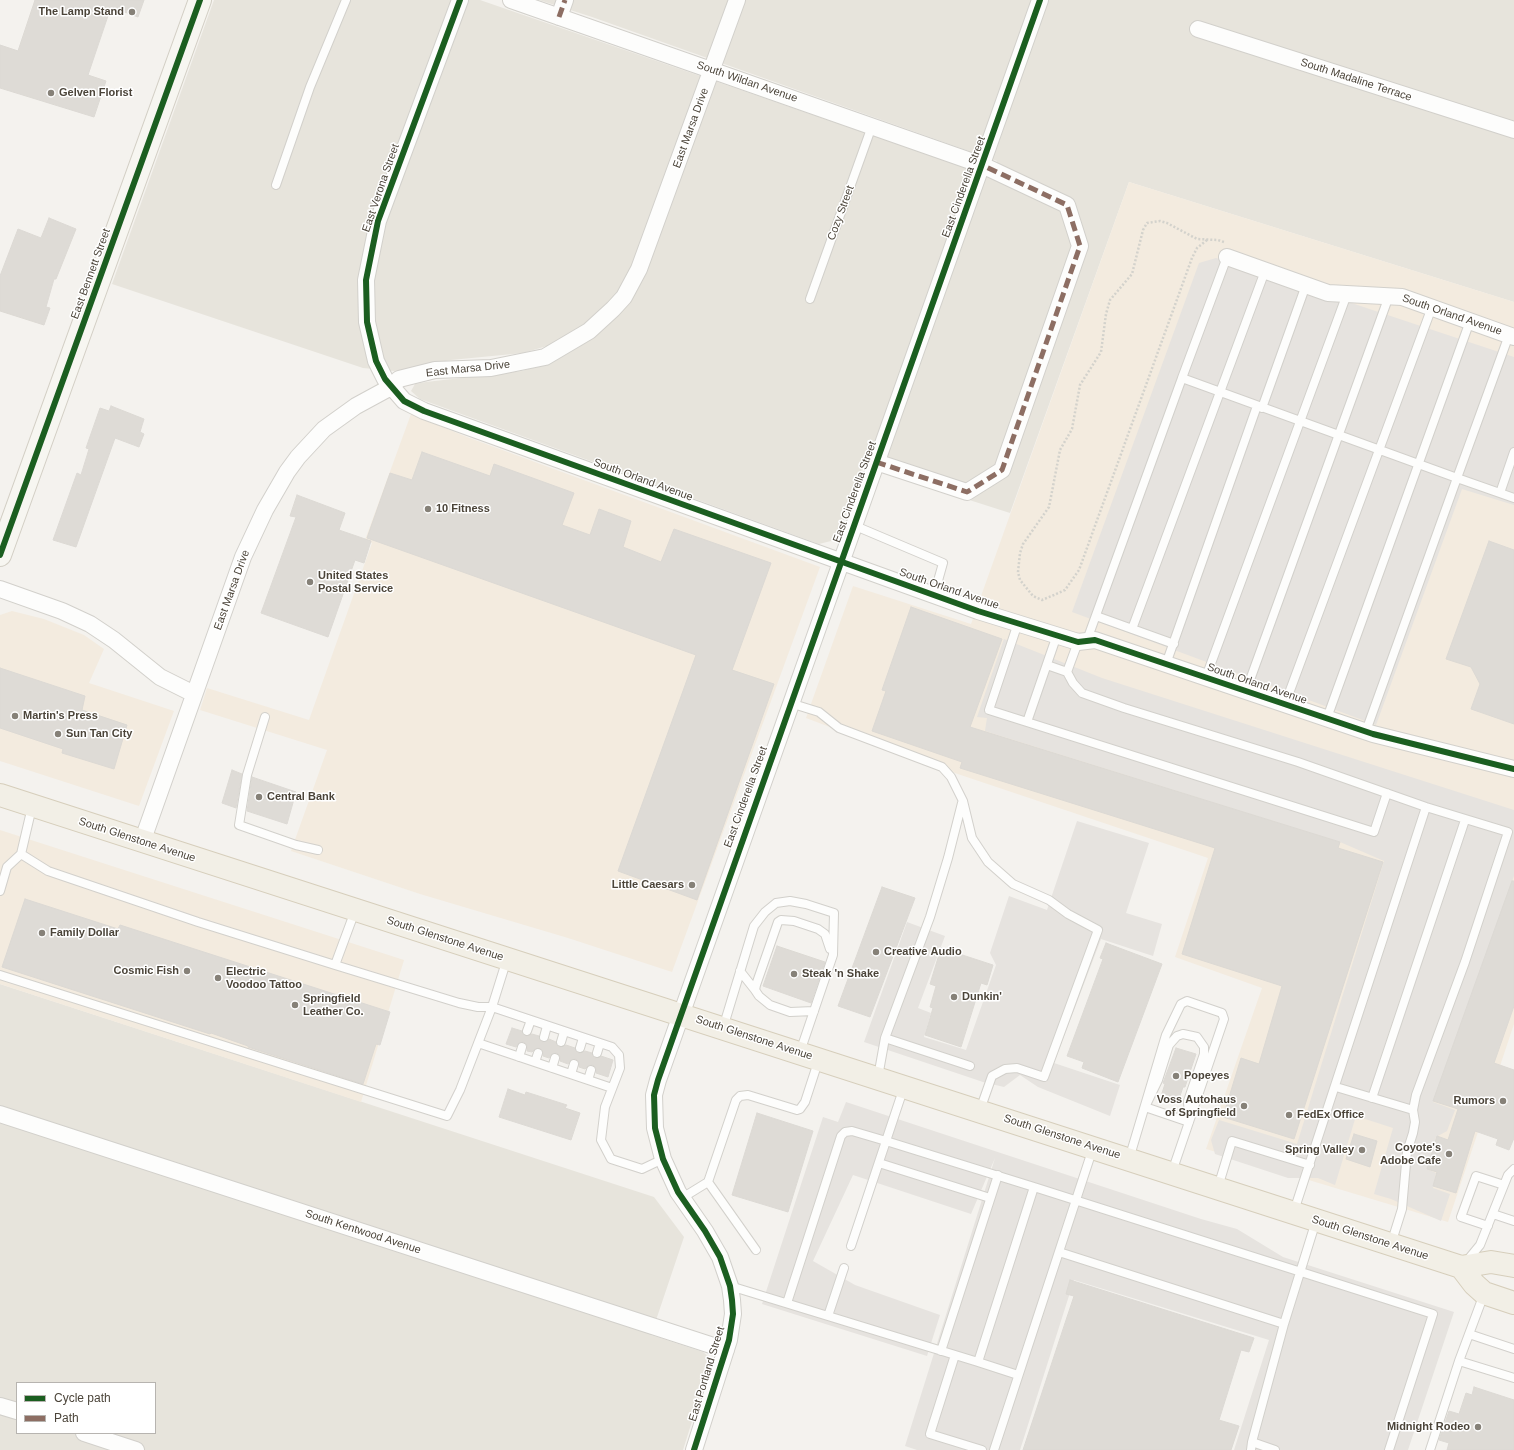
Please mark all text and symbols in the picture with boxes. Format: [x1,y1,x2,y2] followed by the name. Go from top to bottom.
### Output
[38,5,124,19] place label: The Lamp Stand
[127,7,137,17] marker: The Lamp Stand
[1299,56,1413,104] street label: South Madaline Terrace
[695,59,799,105] street label: South Wildan Avenue
[59,86,132,100] place label: Gelven Florist
[670,86,712,170] street label: East Marsa Drive
[46,88,56,98] marker: Gelven Florist
[940,134,988,240] street label: East Cinderella Street
[360,142,402,234] street label: East Verona Street
[825,184,857,242] street label: Cozy Street
[68,227,114,321] street label: East Bennett Street
[1400,292,1504,338] street label: South Orland Avenue
[425,358,511,380] street label: East Marsa Drive
[831,439,879,545] street label: East Cinderella Street
[591,456,695,504] street label: South Orland Avenue
[436,502,490,516] place label: 10 Fitness
[423,504,433,514] marker: 10 Fitness
[211,548,253,632] street label: East Marsa Drive
[897,566,1001,612] street label: South Orland Avenue
[318,569,393,595] place label: United States Postal Service
[305,577,315,587] marker: United States Postal Service
[1205,661,1309,707] street label: South Orland Avenue
[23,709,98,723] place label: Martin's Press
[10,711,20,721] marker: Martin's Press
[66,727,132,741] place label: Sun Tan City
[53,729,63,739] marker: Sun Tan City
[722,744,770,850] street label: East Cinderella Street
[267,790,335,804] place label: Central Bank
[254,792,264,802] marker: Central Bank
[77,815,197,865] street label: South Glenstone Avenue
[612,878,684,892] place label: Little Caesars
[687,880,697,890] marker: Little Caesars
[385,914,505,964] street label: South Glenstone Avenue
[50,926,119,940] place label: Family Dollar
[37,928,47,938] marker: Family Dollar
[884,945,962,959] place label: Creative Audio
[871,947,881,957] marker: Creative Audio
[114,964,179,978] place label: Cosmic Fish
[226,965,302,991] place label: Electric Voodoo Tattoo
[182,966,192,976] marker: Cosmic Fish
[802,967,879,981] place label: Steak 'n Shake
[789,969,799,979] marker: Steak 'n Shake
[213,973,223,983] marker: Electric Voodoo Tattoo
[962,990,1002,1004] place label: Dunkin'
[303,992,364,1018] place label: Springfield Leather Co.
[949,992,959,1002] marker: Dunkin'
[290,1000,300,1010] marker: Springfield Leather Co.
[694,1013,814,1063] street label: South Glenstone Avenue
[1184,1069,1229,1083] place label: Popeyes
[1171,1071,1181,1081] marker: Popeyes
[1157,1093,1236,1119] place label: Voss Autohaus of Springfield
[1453,1094,1495,1108] place label: Rumors
[1498,1096,1508,1106] marker: Rumors
[1239,1101,1249,1111] marker: Voss Autohaus of Springfield
[1297,1108,1364,1122] place label: FedEx Office
[1284,1110,1294,1120] marker: FedEx Office
[1002,1112,1122,1162] street label: South Glenstone Avenue
[1380,1141,1441,1167] place label: Coyote's Adobe Cafe
[1285,1143,1354,1157] place label: Spring Valley
[1357,1145,1367,1155] marker: Spring Valley
[1444,1149,1454,1159] marker: Coyote's Adobe Cafe
[303,1207,423,1257] street label: South Kentwood Avenue
[1310,1213,1430,1263] street label: South Glenstone Avenue
[686,1325,728,1423] street label: East Portland Street
[16,1382,156,1434] legend
[54,1391,111,1405] text: Cycle path
[54,1411,79,1425] text: Path
[1387,1420,1470,1434] place label: Midnight Rodeo
[1473,1422,1483,1432] marker: Midnight Rodeo

